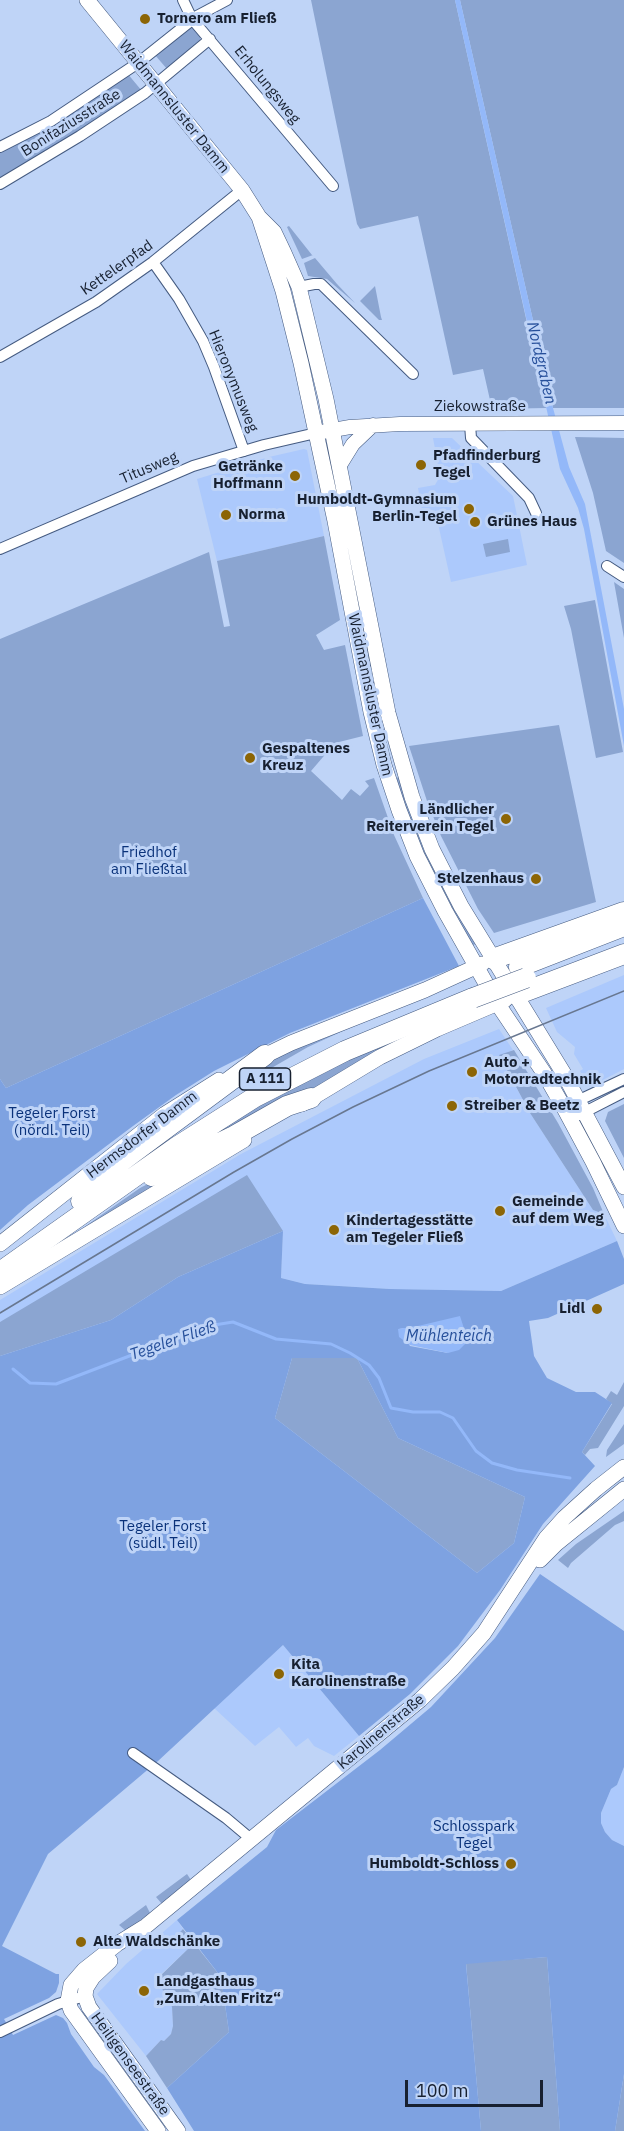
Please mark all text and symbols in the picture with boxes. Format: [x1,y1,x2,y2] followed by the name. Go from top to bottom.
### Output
[157,10,277,28] place label: Tornero am Fließ
[138,12,152,26] marker: Tornero am Fließ
[115,37,233,177] street label: Waidmannsluster Damm
[230,42,304,128] street label: Erholungsweg
[18,85,124,161] street label: Bonifaziusstraße
[77,237,157,299] street label: Kettelerpfad
[522,320,560,406] water label: Nordgraben
[204,327,262,435] street label: Hieronymusweg
[434,398,526,416] street label: Ziekowstraße
[433,447,540,482] place label: Pfadfinderburg Tegel
[117,448,181,488] street label: Titusweg
[213,458,283,493] place label: Getränke Hoffmann
[414,458,428,472] marker: Pfadfinderburg Tegel
[288,469,302,483] marker: Getränke Hoffmann
[297,491,457,526] place label: Humboldt-Gymnasium Berlin-Tegel
[462,502,476,516] marker: Humboldt-Gymnasium Berlin-Tegel
[238,506,285,524] place label: Norma
[219,508,233,522] marker: Norma
[487,513,577,531] place label: Grünes Haus
[468,515,482,529] marker: Grünes Haus
[344,612,396,778] street label: Waidmannsluster Damm
[262,740,350,775] place label: Gespaltenes Kreuz
[243,751,257,765] marker: Gespaltenes Kreuz
[366,801,494,836] place label: Ländlicher Reiterverein Tegel
[499,812,513,826] marker: Ländlicher Reiterverein Tegel
[111,844,187,879] park label: Friedhof am Fließtal
[437,870,524,888] place label: Stelzenhaus
[529,872,543,886] marker: Stelzenhaus
[484,1054,601,1089] place label: Auto + Motorradtechnik
[465,1065,479,1079] marker: Auto + Motorradtechnik
[240,1068,290,1090] road number: A 111
[83,1088,201,1182] street label: Hermsdorfer Damm
[464,1097,580,1115] place label: Streiber & Beetz
[445,1099,459,1113] marker: Streiber & Beetz
[8,1105,96,1140] park label: Tegeler Forst (nördl. Teil)
[512,1193,604,1228] place label: Gemeinde auf dem Weg
[493,1204,507,1218] marker: Gemeinde auf dem Weg
[346,1212,473,1247] place label: Kindertagesstätte am Tegeler Fließ
[327,1223,341,1237] marker: Kindertagesstätte am Tegeler Fließ
[559,1300,585,1318] place label: Lidl
[590,1302,604,1316] marker: Lidl
[127,1317,219,1365] water label: Tegeler Fließ
[406,1326,492,1346] water label: Mühlenteich
[119,1518,207,1553] park label: Tegeler Forst (südl. Teil)
[291,1656,406,1691] place label: Kita Karolinenstraße
[272,1667,286,1681] marker: Kita Karolinenstraße
[334,1690,428,1774] street label: Karolinenstraße
[433,1818,515,1853] park label: Schlosspark Tegel
[369,1855,499,1873] place label: Humboldt-Schloss
[504,1857,518,1871] marker: Humboldt-Schloss
[93,1933,220,1951] place label: Alte Waldschänke
[74,1935,88,1949] marker: Alte Waldschänke
[156,1973,281,2008] place label: Landgasthaus „Zum Alten Fritz“
[137,1984,151,1998] marker: Landgasthaus „Zum Alten Fritz“
[87,2009,173,2119] street label: Heiligenseestraße
[408,2068,546,2106] scale bar
[416,2079,468,2102] text: 100 m

